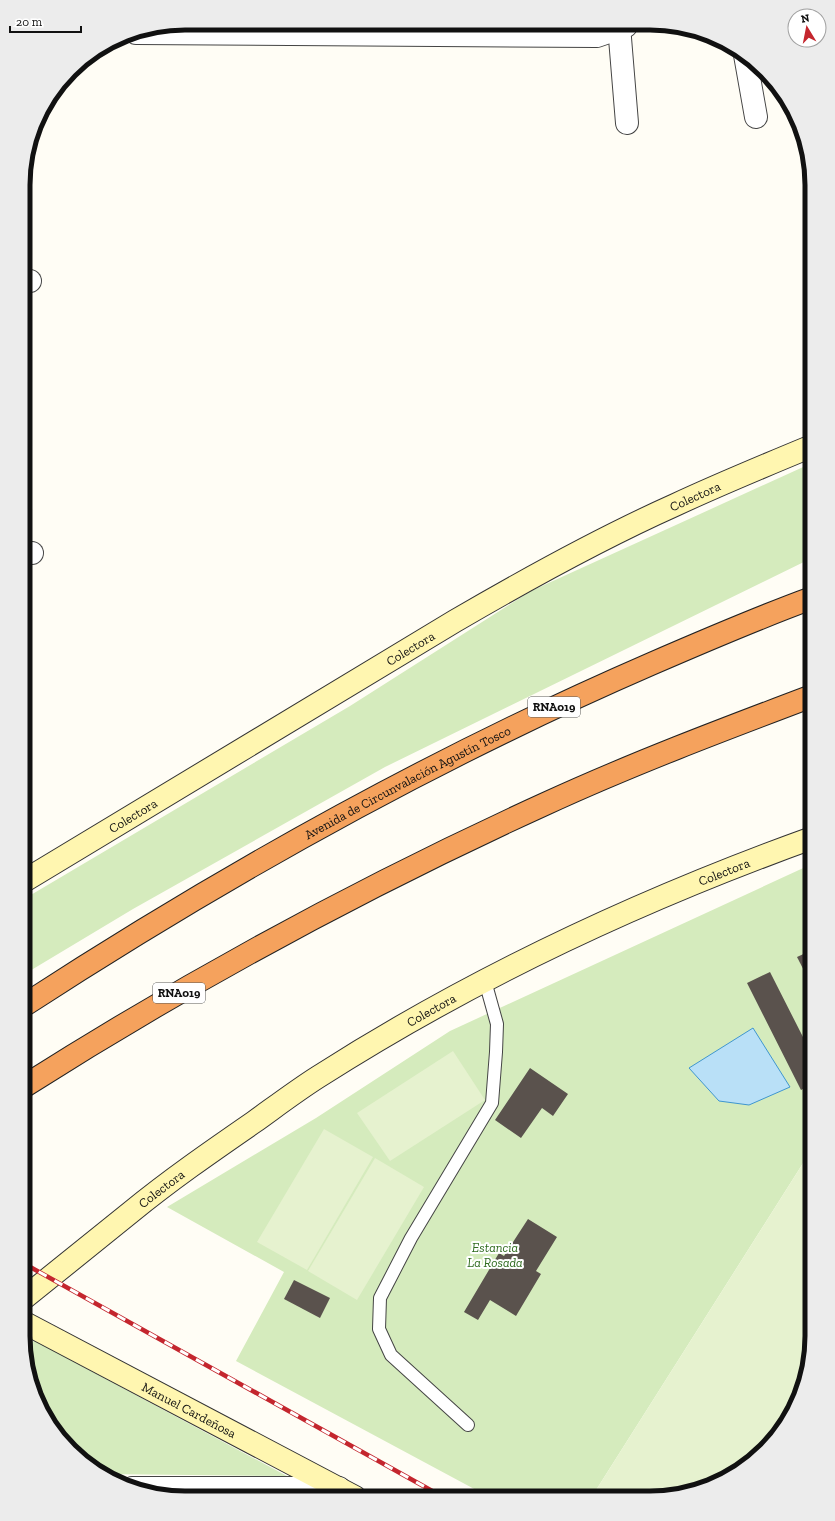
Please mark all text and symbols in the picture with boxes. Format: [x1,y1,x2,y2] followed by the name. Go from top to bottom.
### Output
[10,8,81,34] scale bar
[787,8,827,48] north arrow
[800,11,811,26] text: N
[16,15,43,29] text: 20 m
[667,478,723,514] street label: Colectora
[383,628,438,669] street label: Colectora
[528,697,580,717] road number: RNA019
[302,723,513,842] street label: Avenida de Circunvalación Agustín Tosco
[106,795,161,836] street label: Colectora
[696,855,753,889] street label: Colectora
[153,983,205,1003] road number: RNA019
[404,990,459,1030] street label: Colectora
[135,1166,188,1211] street label: Colectora
[467,1240,523,1270] park label: Estancia La Rosada
[139,1379,239,1441] street label: Manuel Cardeñosa

